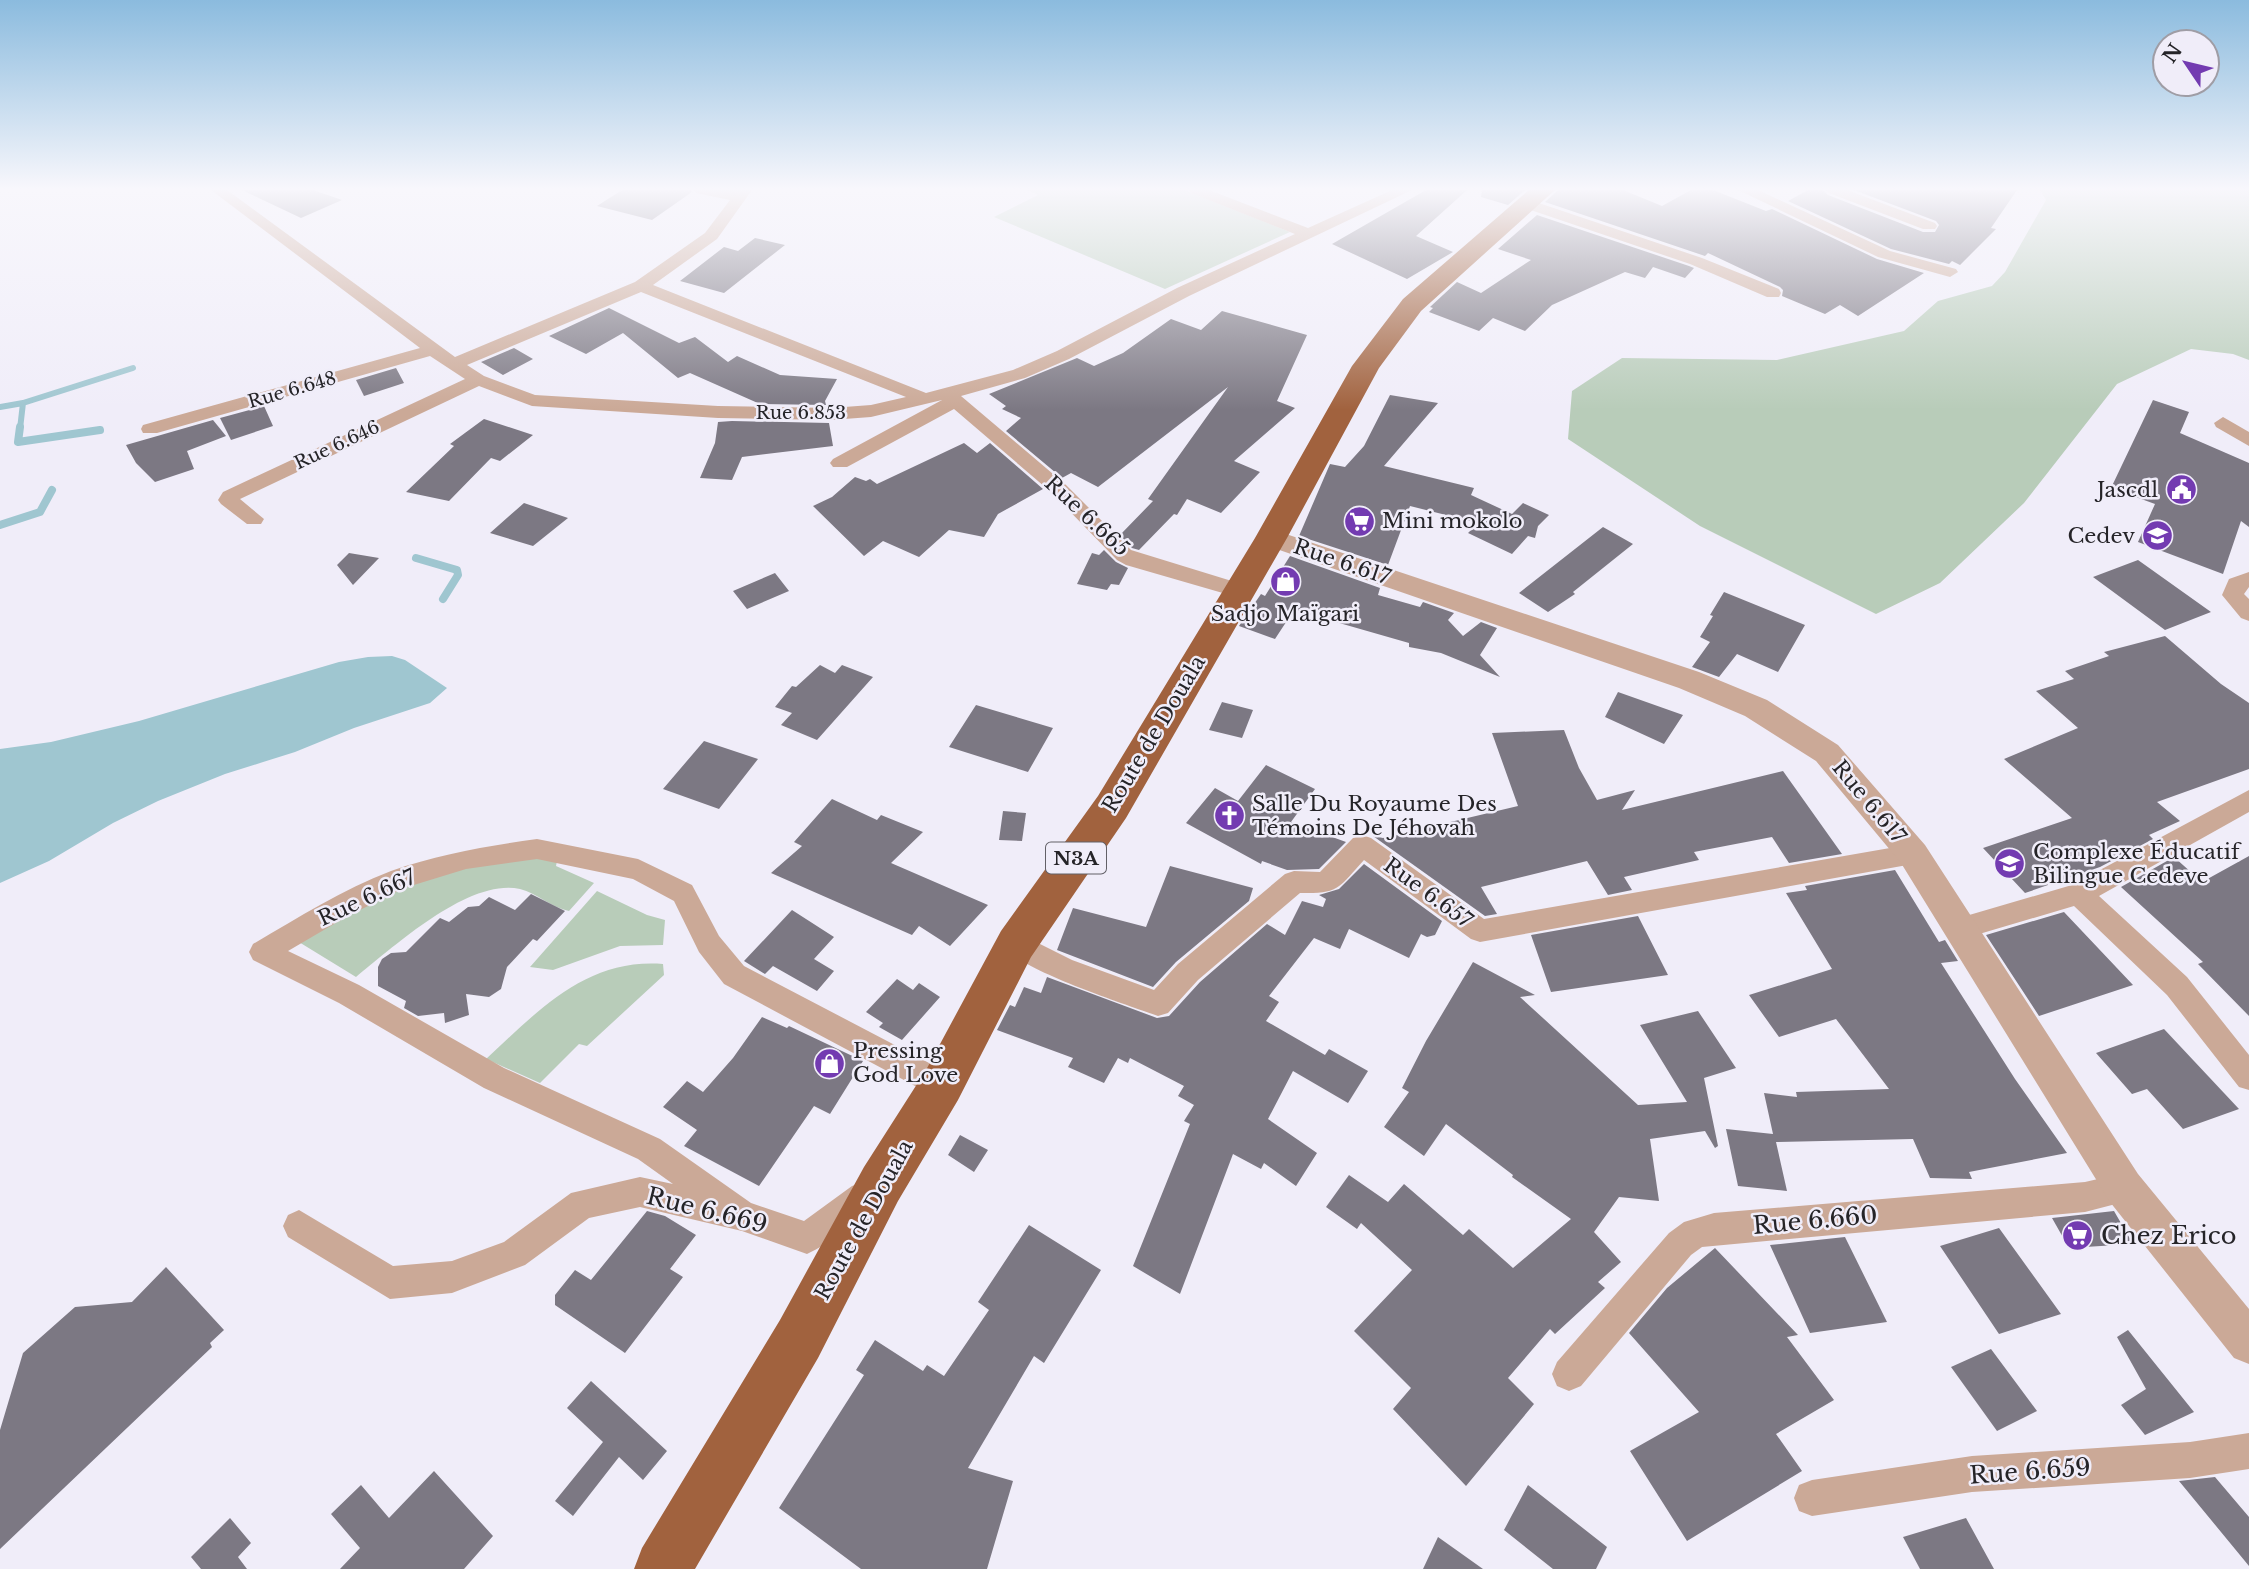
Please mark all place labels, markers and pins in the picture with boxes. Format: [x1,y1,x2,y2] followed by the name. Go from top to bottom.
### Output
[2164,473,2198,507] public building icon: Jascdl
[2094,477,2158,503] place label: Jascdl
[1342,504,1376,538] supermarket icon: Mini mokolo
[1382,508,1522,534] place label: Mini mokolo
[2141,519,2175,553] school or university icon: Cedev
[2067,523,2135,549] place label: Cedev
[1268,565,1302,599] shop icon: Sadjo Maïgari
[1211,601,1359,627] place label: Sadjo Maïgari
[1252,791,1497,841] place label: Salle Du Royaume Des Témoins De Jéhovah
[1212,799,1246,833] church icon: Salle Du Royaume Des Témoins De Jéhovah
[2033,839,2242,889] place label: Complexe Éducatif Bilingue Cedeve
[1993,847,2027,881] school or university icon: Complexe Éducatif Bilingue Cedeve
[853,1038,958,1088] place label: Pressing God Love
[813,1046,847,1080] shop icon: Pressing God Love
[2061,1218,2095,1252] supermarket icon: Chez Erico
[2101,1221,2236,1250] place label: Chez Erico

